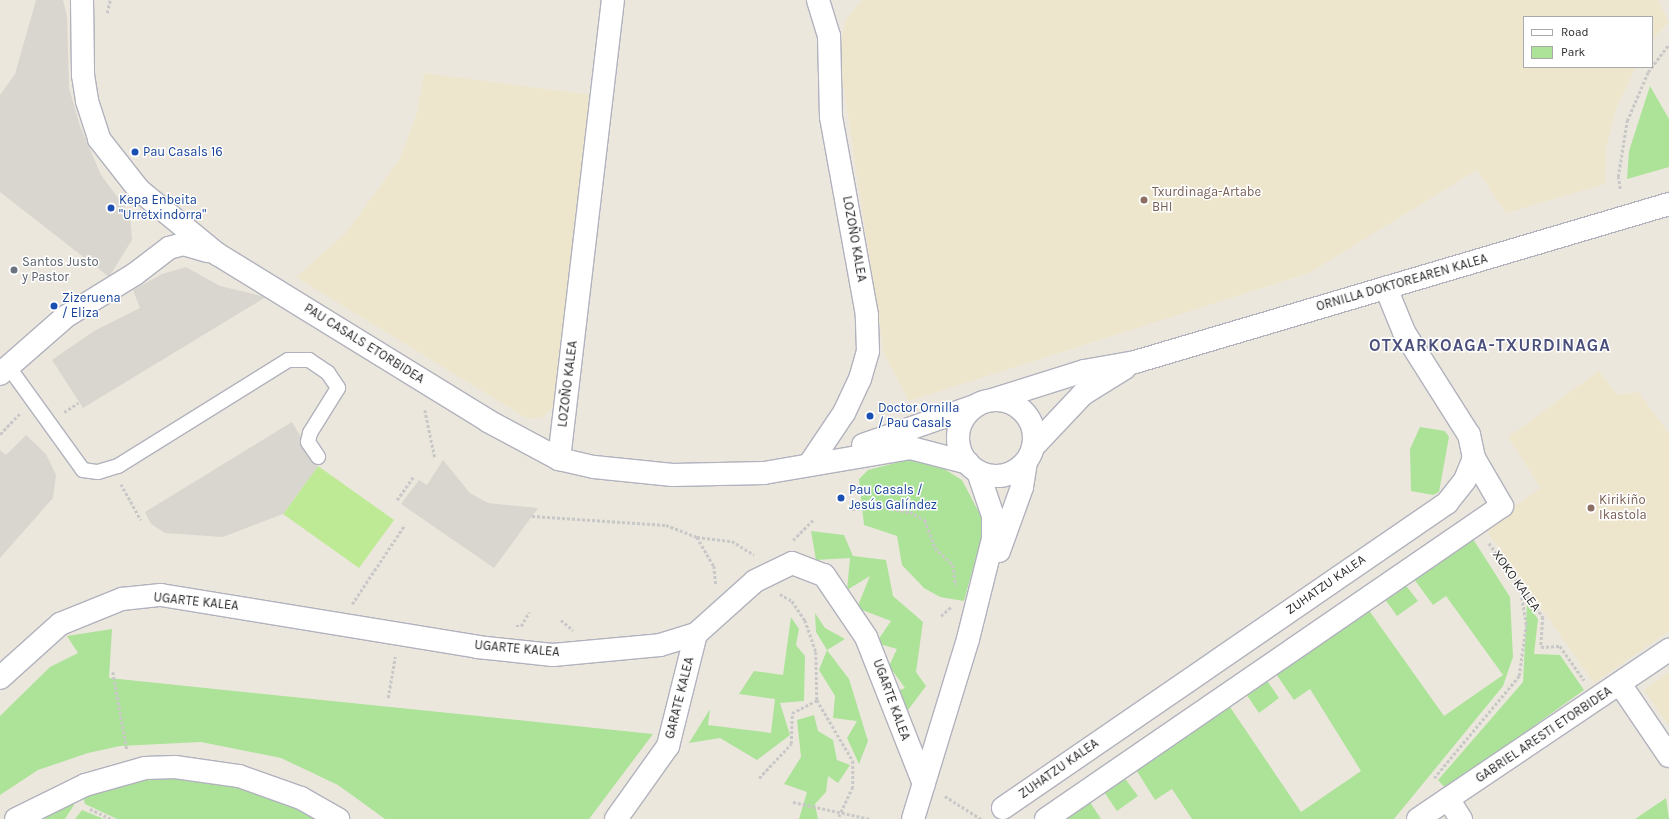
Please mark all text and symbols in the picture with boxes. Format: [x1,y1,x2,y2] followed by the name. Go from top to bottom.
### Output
[1523,16,1653,68] legend
[1561,25,1589,39] text: Road
[1561,45,1585,59] text: Park
[143,144,223,160] place label: Pau Casals 16
[130,147,140,157] marker: Pau Casals 16
[1152,185,1261,216] place label: Txurdinaga-Artabe BHI
[119,193,206,224] place label: Kepa Enbeita "Urretxindorra"
[839,195,869,283] street label: LOZOÑO KALEA
[1139,195,1149,205] marker: Txurdinaga-Artabe BHI
[106,203,116,213] marker: Kepa Enbeita "Urretxindorra"
[1315,251,1489,315] street label: ORNILLA DOKTOREAREN KALEA
[22,255,99,286] place label: Santos Justo y Pastor
[9,265,19,275] marker: Santos Justo y Pastor
[62,291,121,322] place label: Zizeruena / Eliza
[49,301,59,311] marker: Zizeruena / Eliza
[301,301,427,387] street label: PAU CASALS ETORBIDEA
[1369,336,1611,356] district label: OTXARKOAGA-TXURDINAGA
[555,340,581,428] street label: LOZOÑO KALEA
[878,401,959,432] place label: Doctor Ornilla / Pau Casals
[865,411,875,421] marker: Doctor Ornilla / Pau Casals
[849,483,937,514] place label: Pau Casals / Jesús Galíndez
[836,493,846,503] marker: Pau Casals / Jesús Galíndez
[1599,493,1647,524] place label: Kirikiño Ikastola
[1586,503,1596,513] marker: Kirikiño Ikastola
[1488,547,1544,615] street label: XOKO KALEA
[1283,552,1369,618] street label: ZUHATZU KALEA
[153,590,239,614] street label: UGARTE KALEA
[474,638,560,660] street label: UGARTE KALEA
[662,655,698,741] street label: GARATE KALEA
[869,657,913,743] street label: UGARTE KALEA
[1473,684,1615,786] street label: GABRIEL ARESTI ETORBIDEA
[1016,736,1102,802] street label: ZUHATZU KALEA

